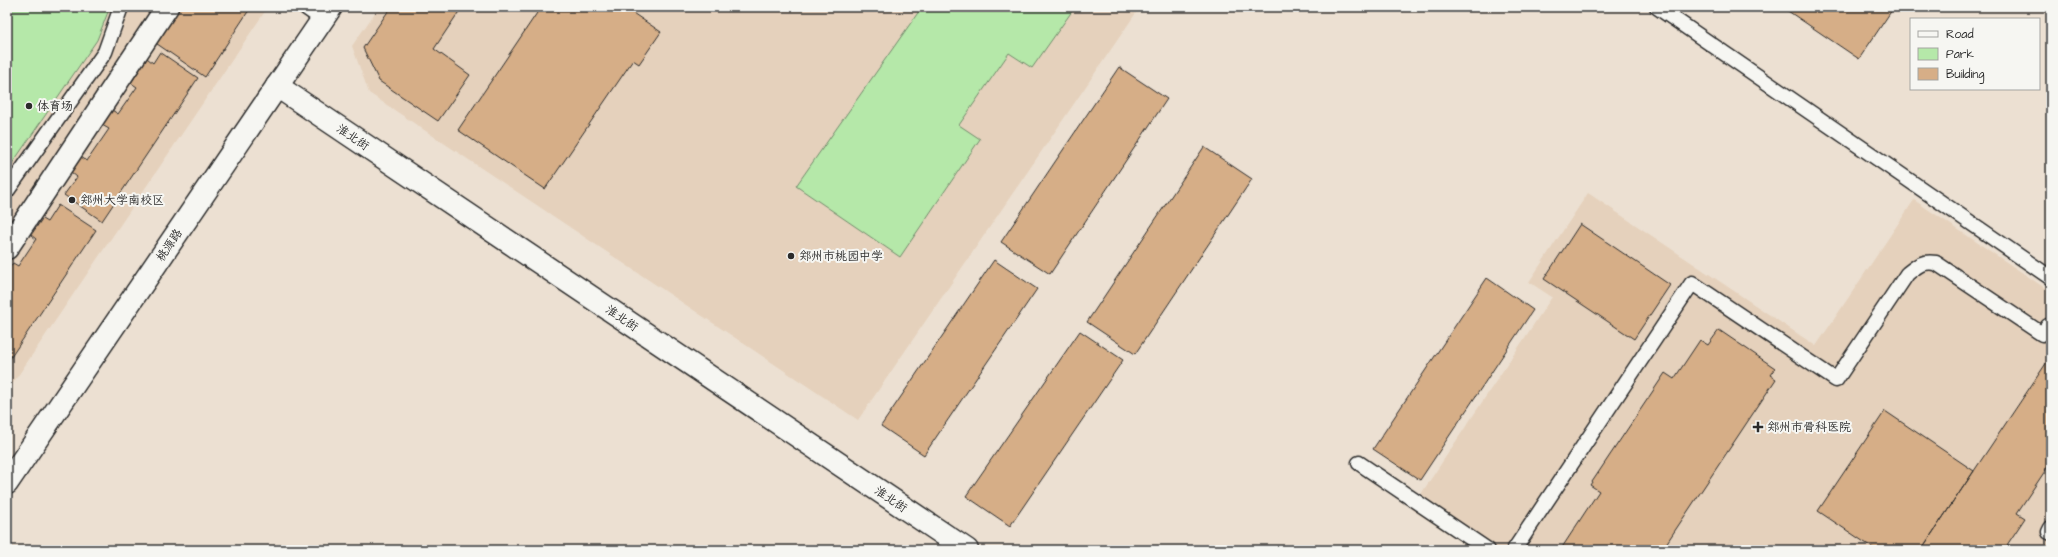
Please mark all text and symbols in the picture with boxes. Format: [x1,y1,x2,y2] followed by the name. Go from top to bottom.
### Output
[1910,18,2040,90] legend
[1946,26,1974,43] text: Road
[1946,46,1974,63] text: Park
[1946,66,1984,84] text: Building
[37,98,73,115] place label: 体育场
[24,101,34,111] marker: 体育场
[333,120,372,155] street label: 淮北街
[80,192,164,209] place label: 郑州大学南校区
[67,195,77,205] marker: 郑州大学南校区
[152,226,187,265] street label: 桃源路
[799,248,883,265] place label: 郑州市桃园中学
[786,251,796,261] marker: 郑州市桃园中学
[602,301,641,336] street label: 淮北街
[1767,419,1851,436] place label: 郑州市骨科医院
[1752,421,1764,433] marker: 郑州市骨科医院
[871,482,910,517] street label: 淮北街

